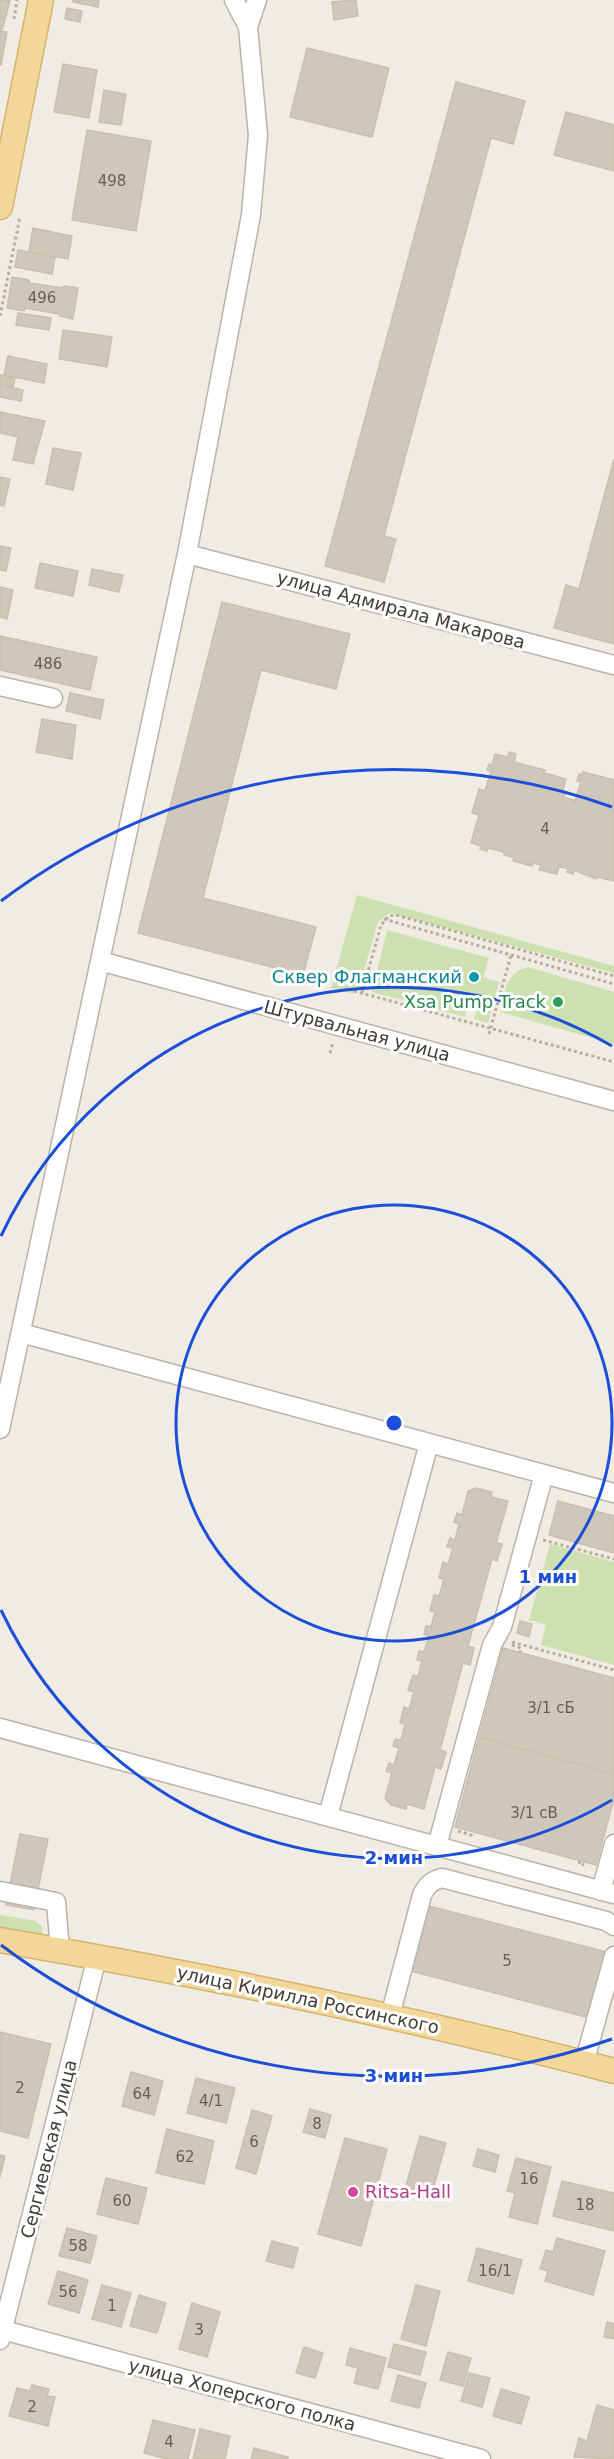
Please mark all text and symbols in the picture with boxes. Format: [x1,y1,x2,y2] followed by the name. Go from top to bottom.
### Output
[98,172,126,190] house number: 498
[28,289,56,307] house number: 496
[275,566,528,653] street label: улица Адмирала Макарова
[34,655,62,673] house number: 486
[540,820,550,838] house number: 4
[272,966,462,987] place label: Сквер Флагманский
[467,970,481,984] marker: Сквер Флагманский
[404,991,547,1012] place label: Xsa Pump Track
[551,995,565,1009] marker: Xsa Pump Track
[262,996,453,1066] street label: Штурвальная улица
[384,1413,404,1433] centre of rings
[519,1566,577,1587] text: 1 мин
[527,1699,575,1717] house number: 3/1 сБ
[510,1804,558,1822] house number: 3/1 сВ
[365,1847,423,1868] text: 2 мин
[502,1952,512,1970] house number: 5
[175,1961,441,2038] street label: улица Кирилла Россинского
[16,2057,81,2240] street label: Сергиевская улица
[365,2065,423,2086] text: 3 мин
[15,2079,25,2097] house number: 2
[132,2085,152,2103] house number: 64
[199,2092,223,2110] house number: 4/1
[312,2115,322,2133] house number: 8
[249,2133,259,2151] house number: 6
[175,2148,195,2166] house number: 62
[519,2170,539,2188] house number: 16
[365,2181,451,2202] place label: Ritsa-Hall
[346,2185,360,2199] marker: Ritsa-Hall
[112,2192,132,2210] house number: 60
[575,2196,595,2214] house number: 18
[68,2237,88,2255] house number: 58
[478,2262,512,2280] house number: 16/1
[58,2283,78,2301] house number: 56
[107,2297,117,2315] house number: 1
[194,2321,204,2339] house number: 3
[126,2354,358,2435] street label: улица Хоперского полка
[27,2398,37,2416] house number: 2
[164,2433,174,2451] house number: 4

